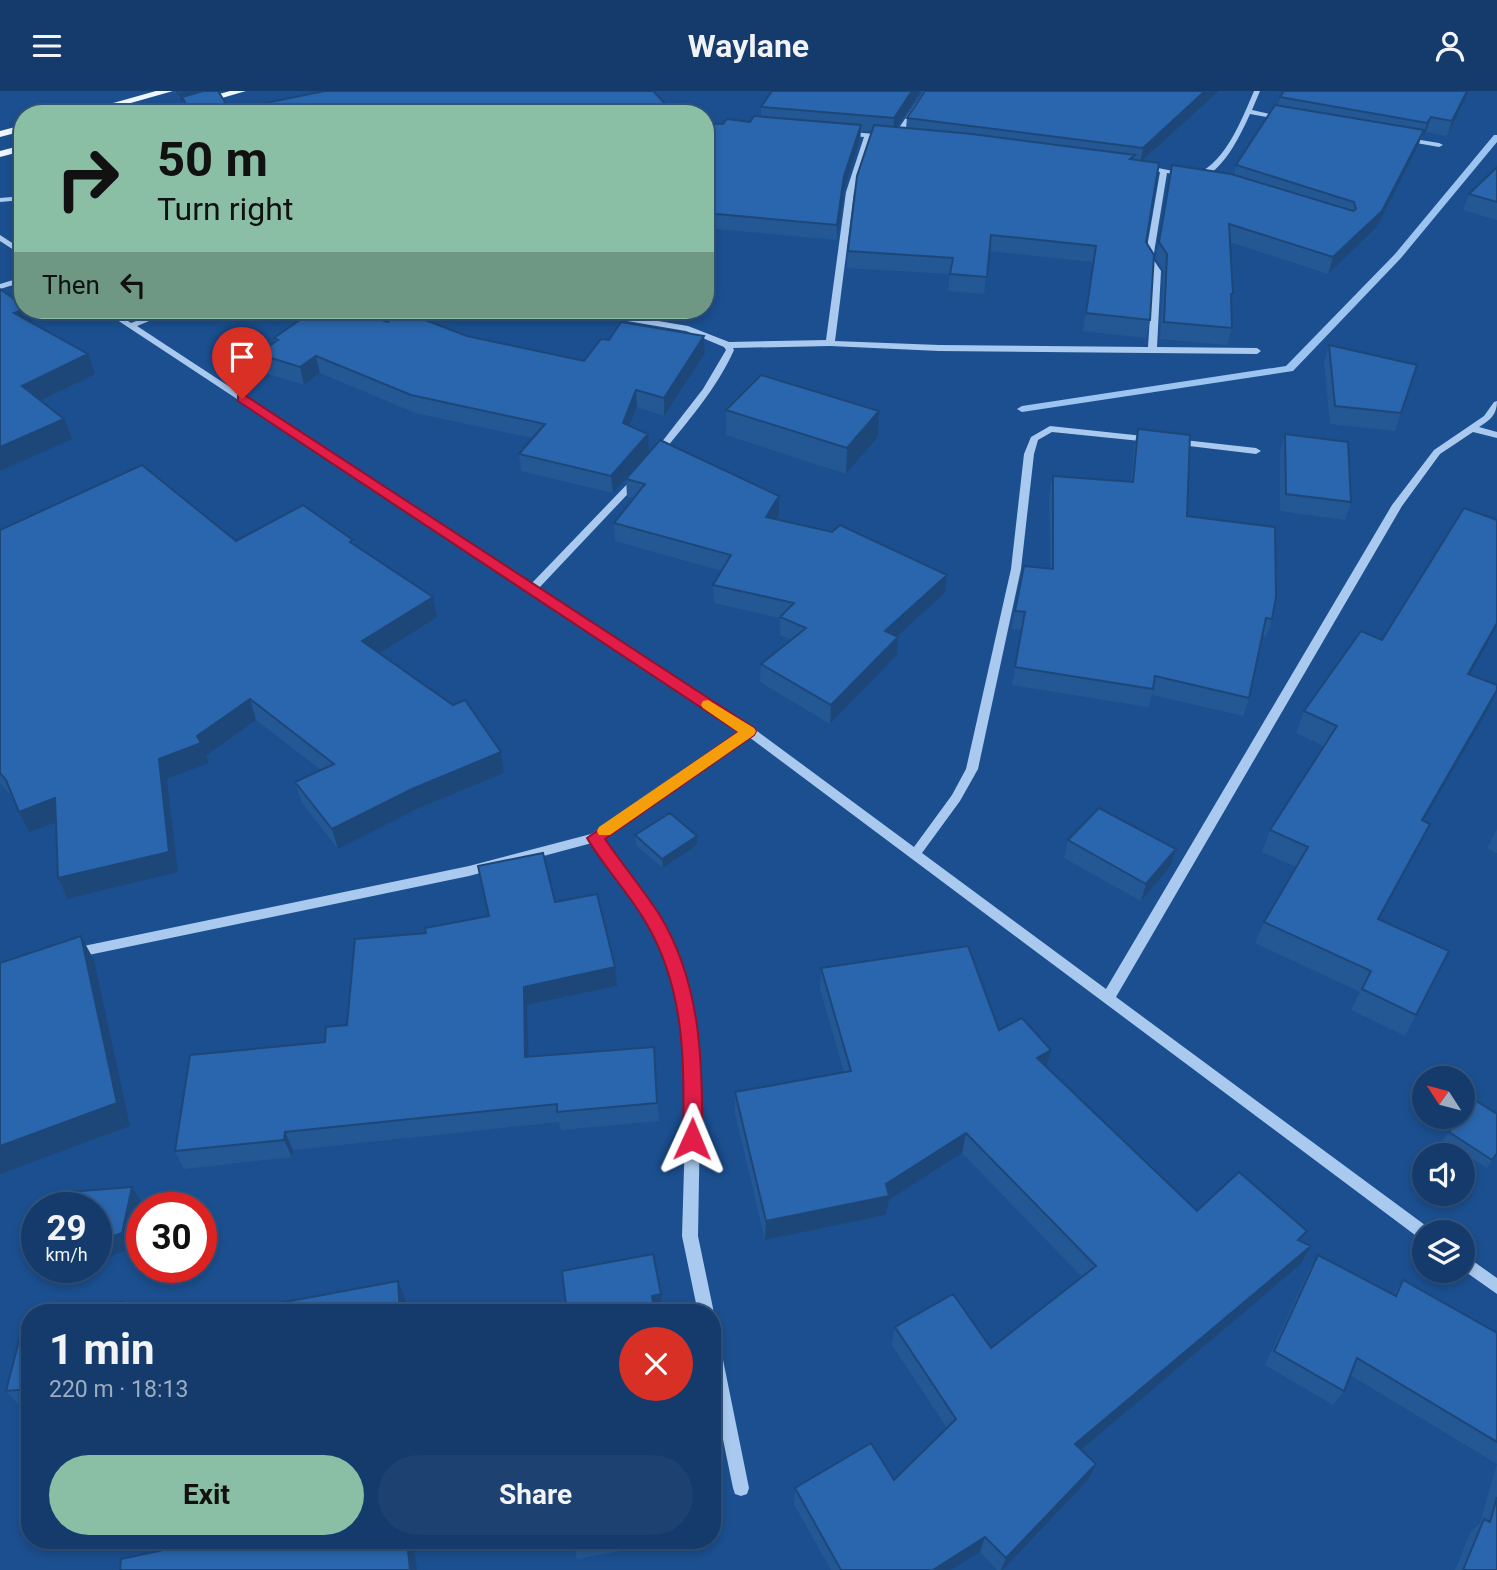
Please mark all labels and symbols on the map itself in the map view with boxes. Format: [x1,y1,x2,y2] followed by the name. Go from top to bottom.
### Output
[212,327,272,399] pin
[1412,1066,1475,1129] north arrow
[655,1102,729,1176] position arrow
[126,1192,217,1283] speed limit sign: 30

